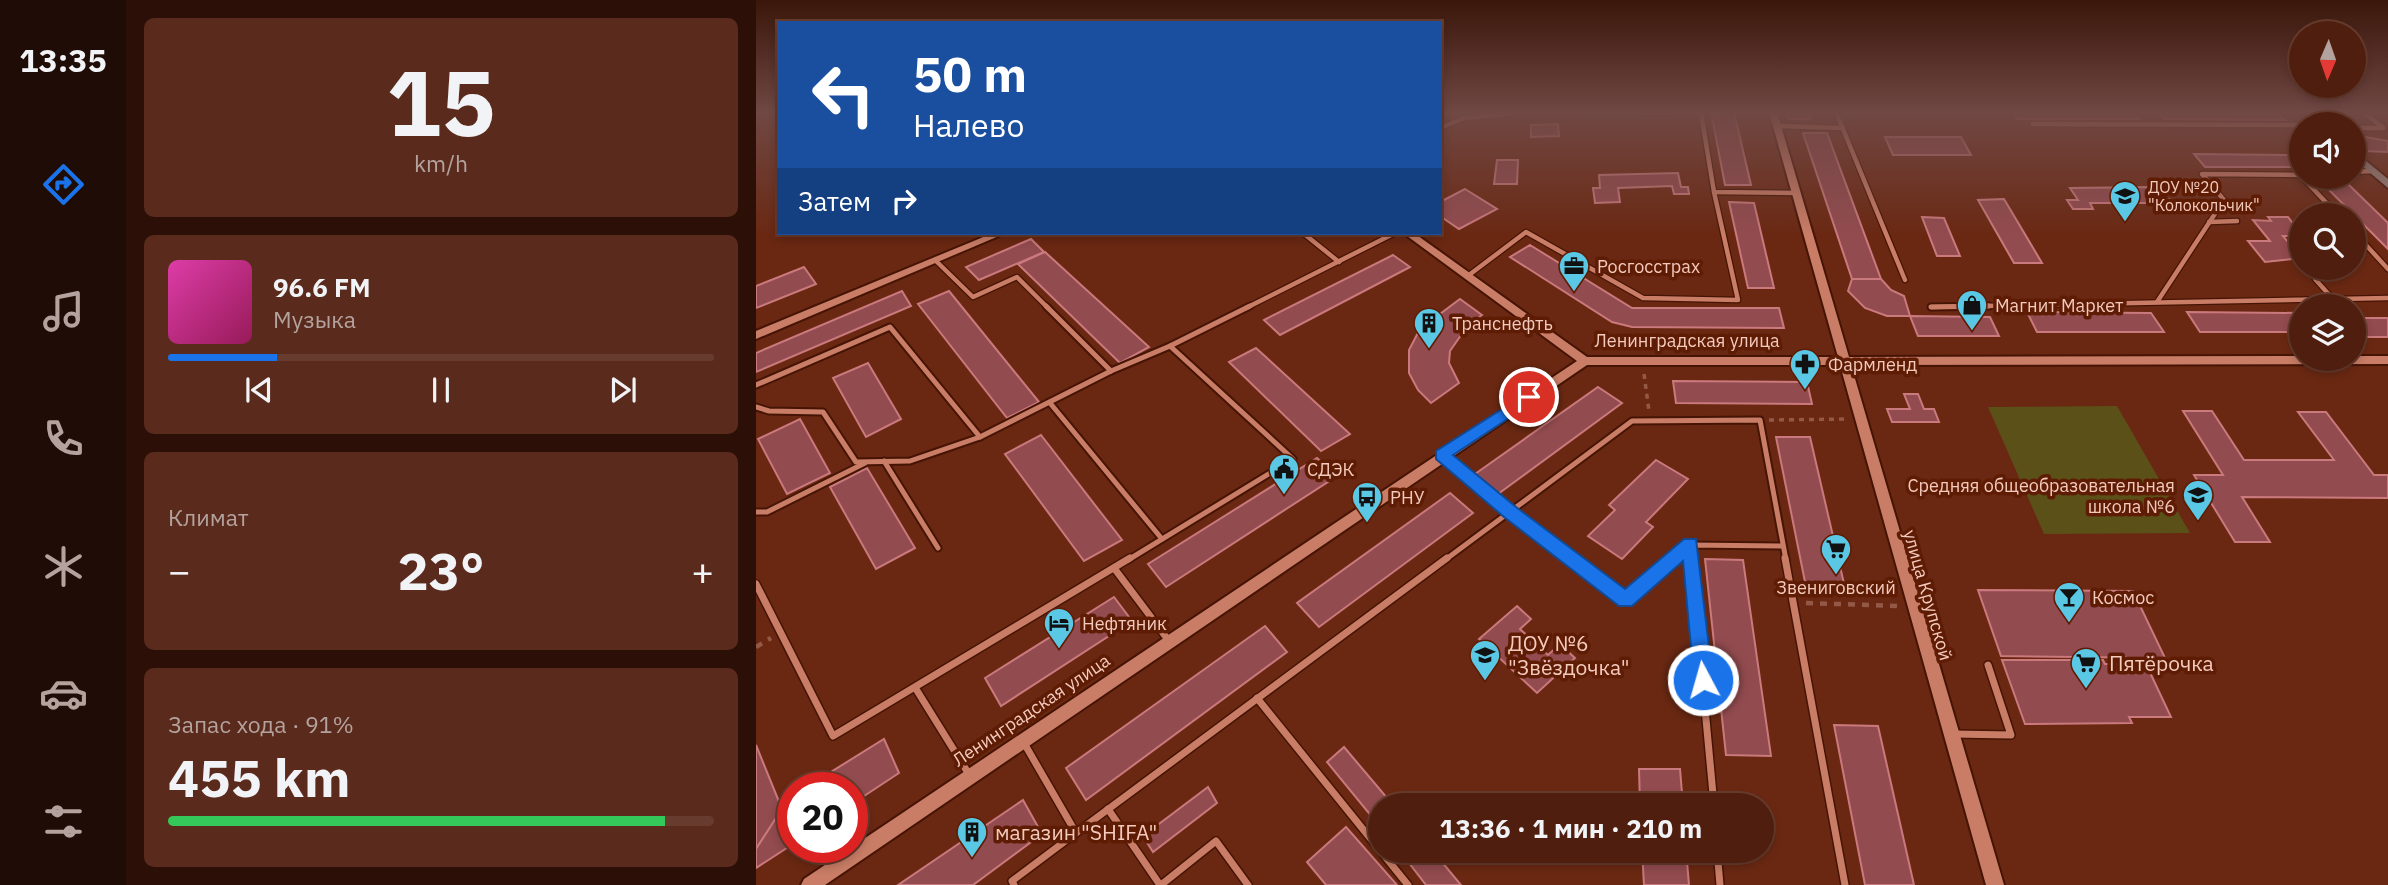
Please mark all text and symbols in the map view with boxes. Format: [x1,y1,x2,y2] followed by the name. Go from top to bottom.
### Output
[2289,21,2366,98] north arrow
[2289,21,2366,371] map controls
[19,39,107,81] text: 13:35
[913,42,1027,105] text: 50 m
[386,43,496,161] text: 15
[798,49,889,140] icon: left
[913,104,1024,146] text: Налево
[2289,112,2366,189] button: sound
[414,148,468,178] text: km/h
[39,160,88,209] icon: directions
[2148,177,2260,215] place label: ДОУ №20 "Колокольчик"
[2108,179,2142,223] school or university icon: ДОУ №20 "Колокольчик"
[885,182,923,220] icon: right
[798,184,871,218] text: Затем
[2289,203,2366,280] button: search
[1557,249,1591,293] office icon: Росгосстрах
[1597,255,1700,278] place label: Росгосстрах
[273,270,371,304] text: 96.6 FM
[39,287,88,336] icon: music
[1955,288,1989,332] shop icon: Магнит Маркет
[1995,294,2124,317] place label: Магнит Маркет
[2289,294,2366,371] button: layers
[273,304,356,334] text: Музыка
[1412,306,1446,350] building icon: Транснефть
[1452,312,1553,335] place label: Транснефть
[1594,329,1780,352] street label: Ленинградская улица
[1788,347,1822,391] pharmacy icon: Фармленд
[1828,353,1917,376] place label: Фармленд
[1499,367,1559,427] pin
[240,371,278,409] icon: previous
[422,371,460,409] icon: pause
[604,371,642,409] icon: next
[1510,378,1548,416] icon: arrive
[39,414,88,463] icon: phone
[1267,452,1301,496] public building icon: СДЭК
[1307,458,1355,481] place label: СДЭК
[1907,474,2175,518] place label: Средняя общеобразовательная школа №6
[2181,478,2215,522] school or university icon: Средняя общеобразовательная школа №6
[1350,480,1384,524] bus stop icon: РНУ
[1390,486,1425,509] place label: РНУ
[168,502,249,532] text: Климат
[1898,527,1958,663] street label: улица Крупской
[1819,532,1853,576] supermarket icon: Звениговский
[398,537,484,604] text: 23°
[39,542,88,591] icon: climate
[168,546,191,595] text: −
[691,546,714,595] text: +
[1776,576,1896,599] place label: Звениговский
[2052,580,2086,624] bar icon: Космос
[2092,586,2154,609] place label: Космос
[1042,606,1076,650] hotel icon: Нефтяник
[1082,612,1167,635] place label: Нефтяник
[1508,629,1630,681] place label: ДОУ №6 "Звёздочка"
[1468,638,1502,682] school or university icon: ДОУ №6 "Звёздочка"
[1666,643,1740,717] position arrow
[2069,646,2103,690] supermarket icon: Пятёрочка
[948,648,1114,771] street label: Ленинградская улица
[2109,649,2214,677] place label: Пятёрочка
[39,669,88,718] icon: car
[168,709,354,739] text: Запас хода · 91%
[168,744,350,811] text: 455 km
[777,772,868,863] speed limit sign: 20
[39,797,88,846] icon: filters
[1440,811,1702,845] text: 13:36 · 1 мин · 210 m
[955,815,989,859] building icon: магазин "SHIFA"
[995,818,1157,846] place label: магазин "SHIFA"

